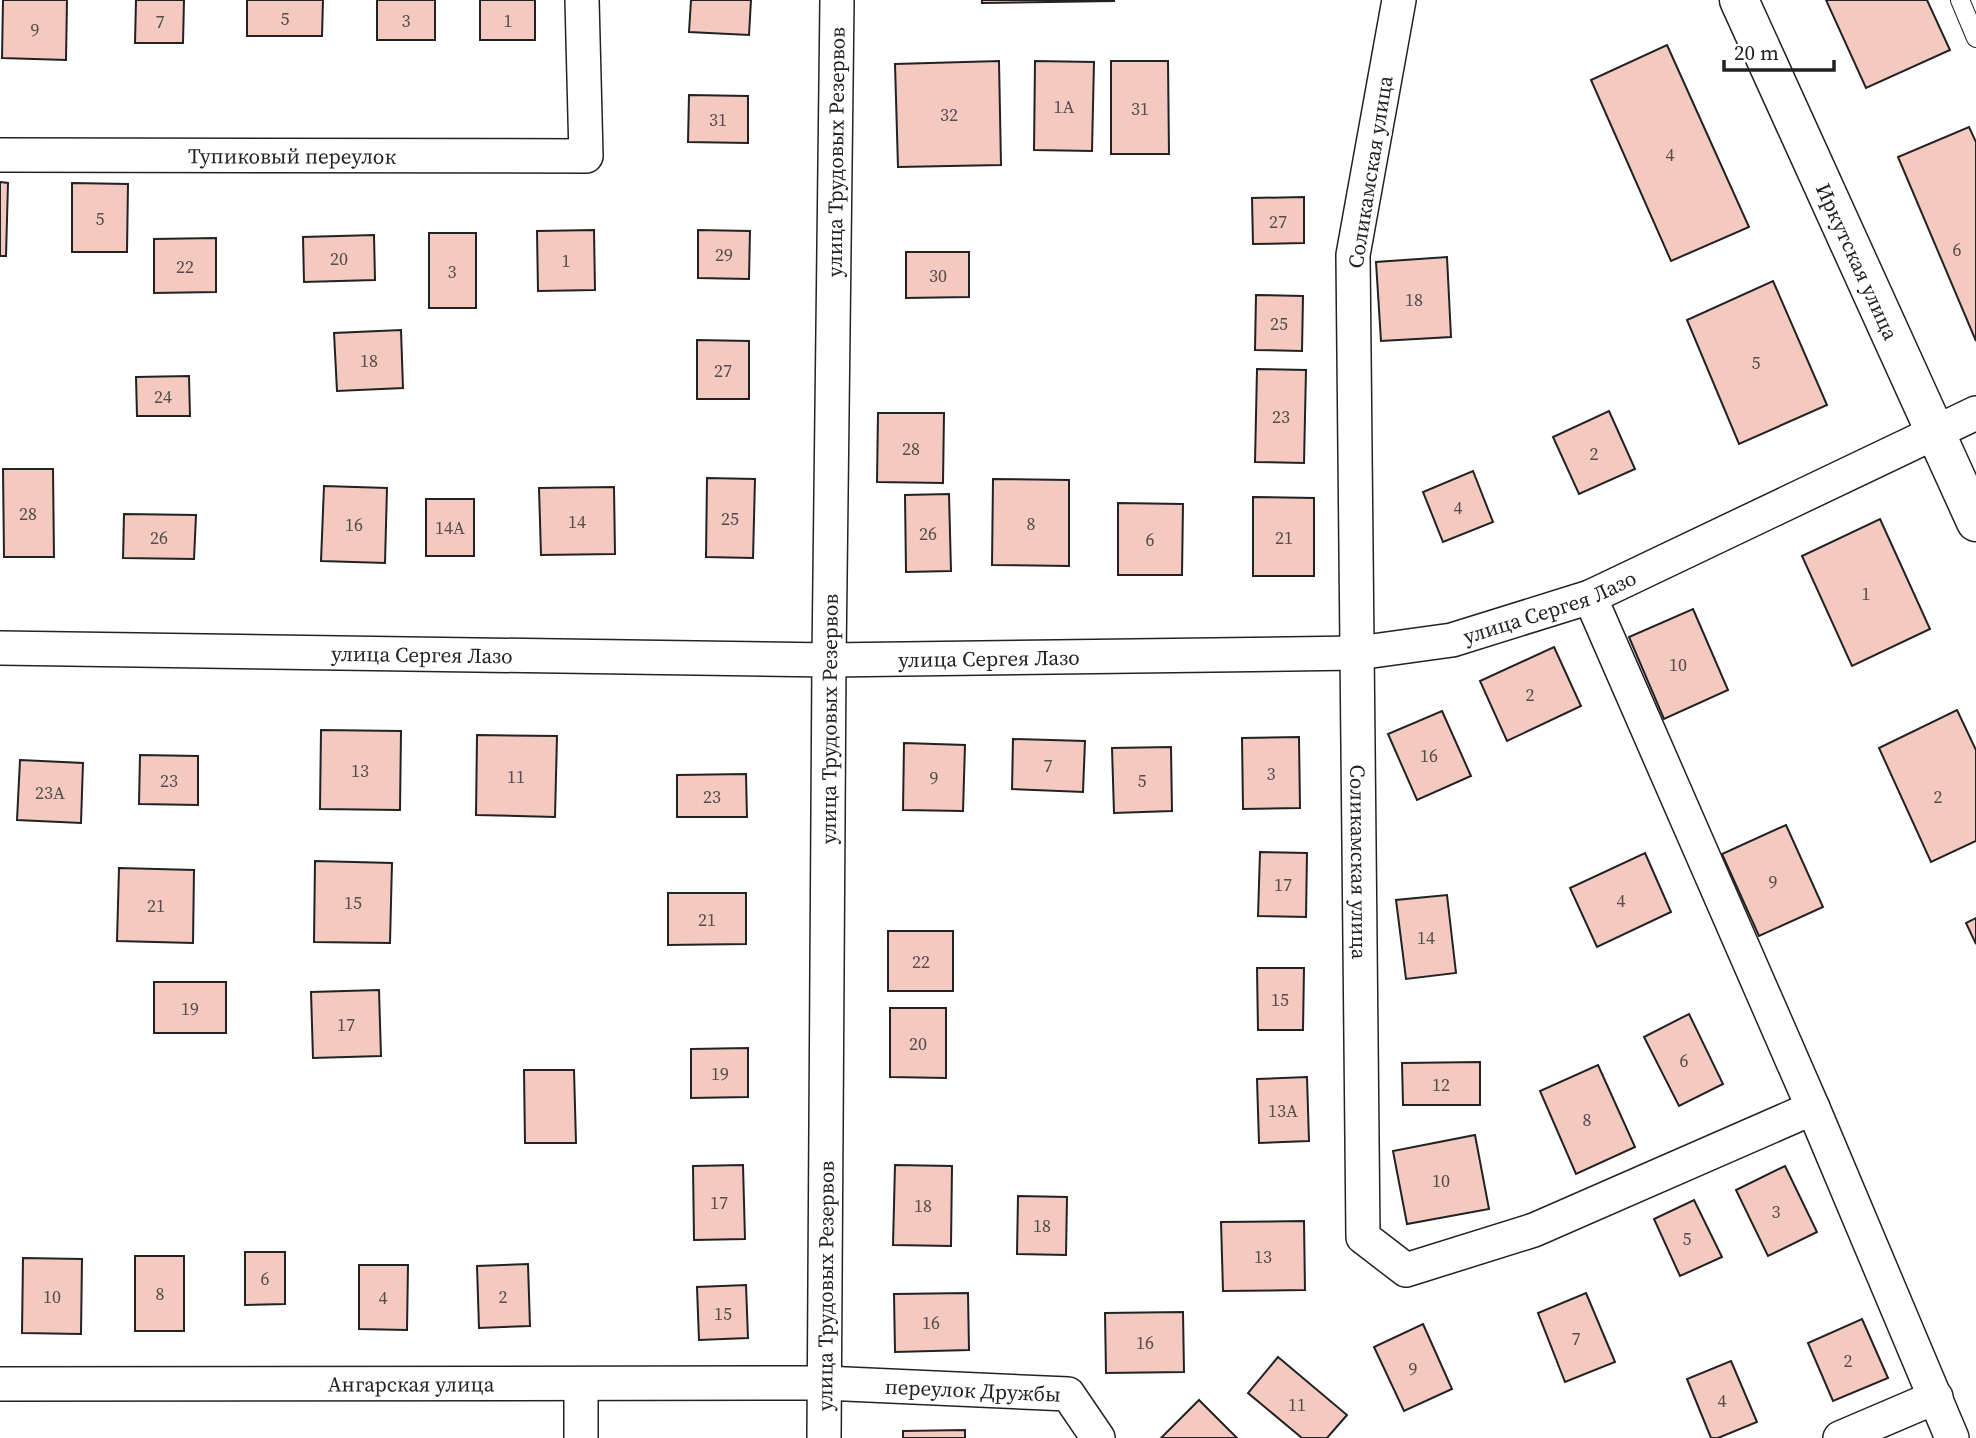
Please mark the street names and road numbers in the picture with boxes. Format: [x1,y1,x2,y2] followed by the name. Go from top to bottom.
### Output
[819,27,851,277] street label: улица Трудовых Резервов
[1340,73,1400,270] street label: Соликамская улица
[188,141,396,170] street label: Тупиковый переулок
[1809,178,1906,345] street label: Иркутская улица
[1459,563,1641,650] street label: улица Сергея Лазо
[813,594,844,844] street label: улица Трудовых Резервов
[331,638,513,670] street label: улица Сергея Лазо
[898,642,1080,674] street label: улица Сергея Лазо
[1344,764,1375,960] street label: Соликамская улица
[810,1161,840,1411] street label: улица Трудовых Резервов
[328,1369,495,1398] street label: Ангарская улица
[884,1371,1061,1408] street label: переулок Дружбы

